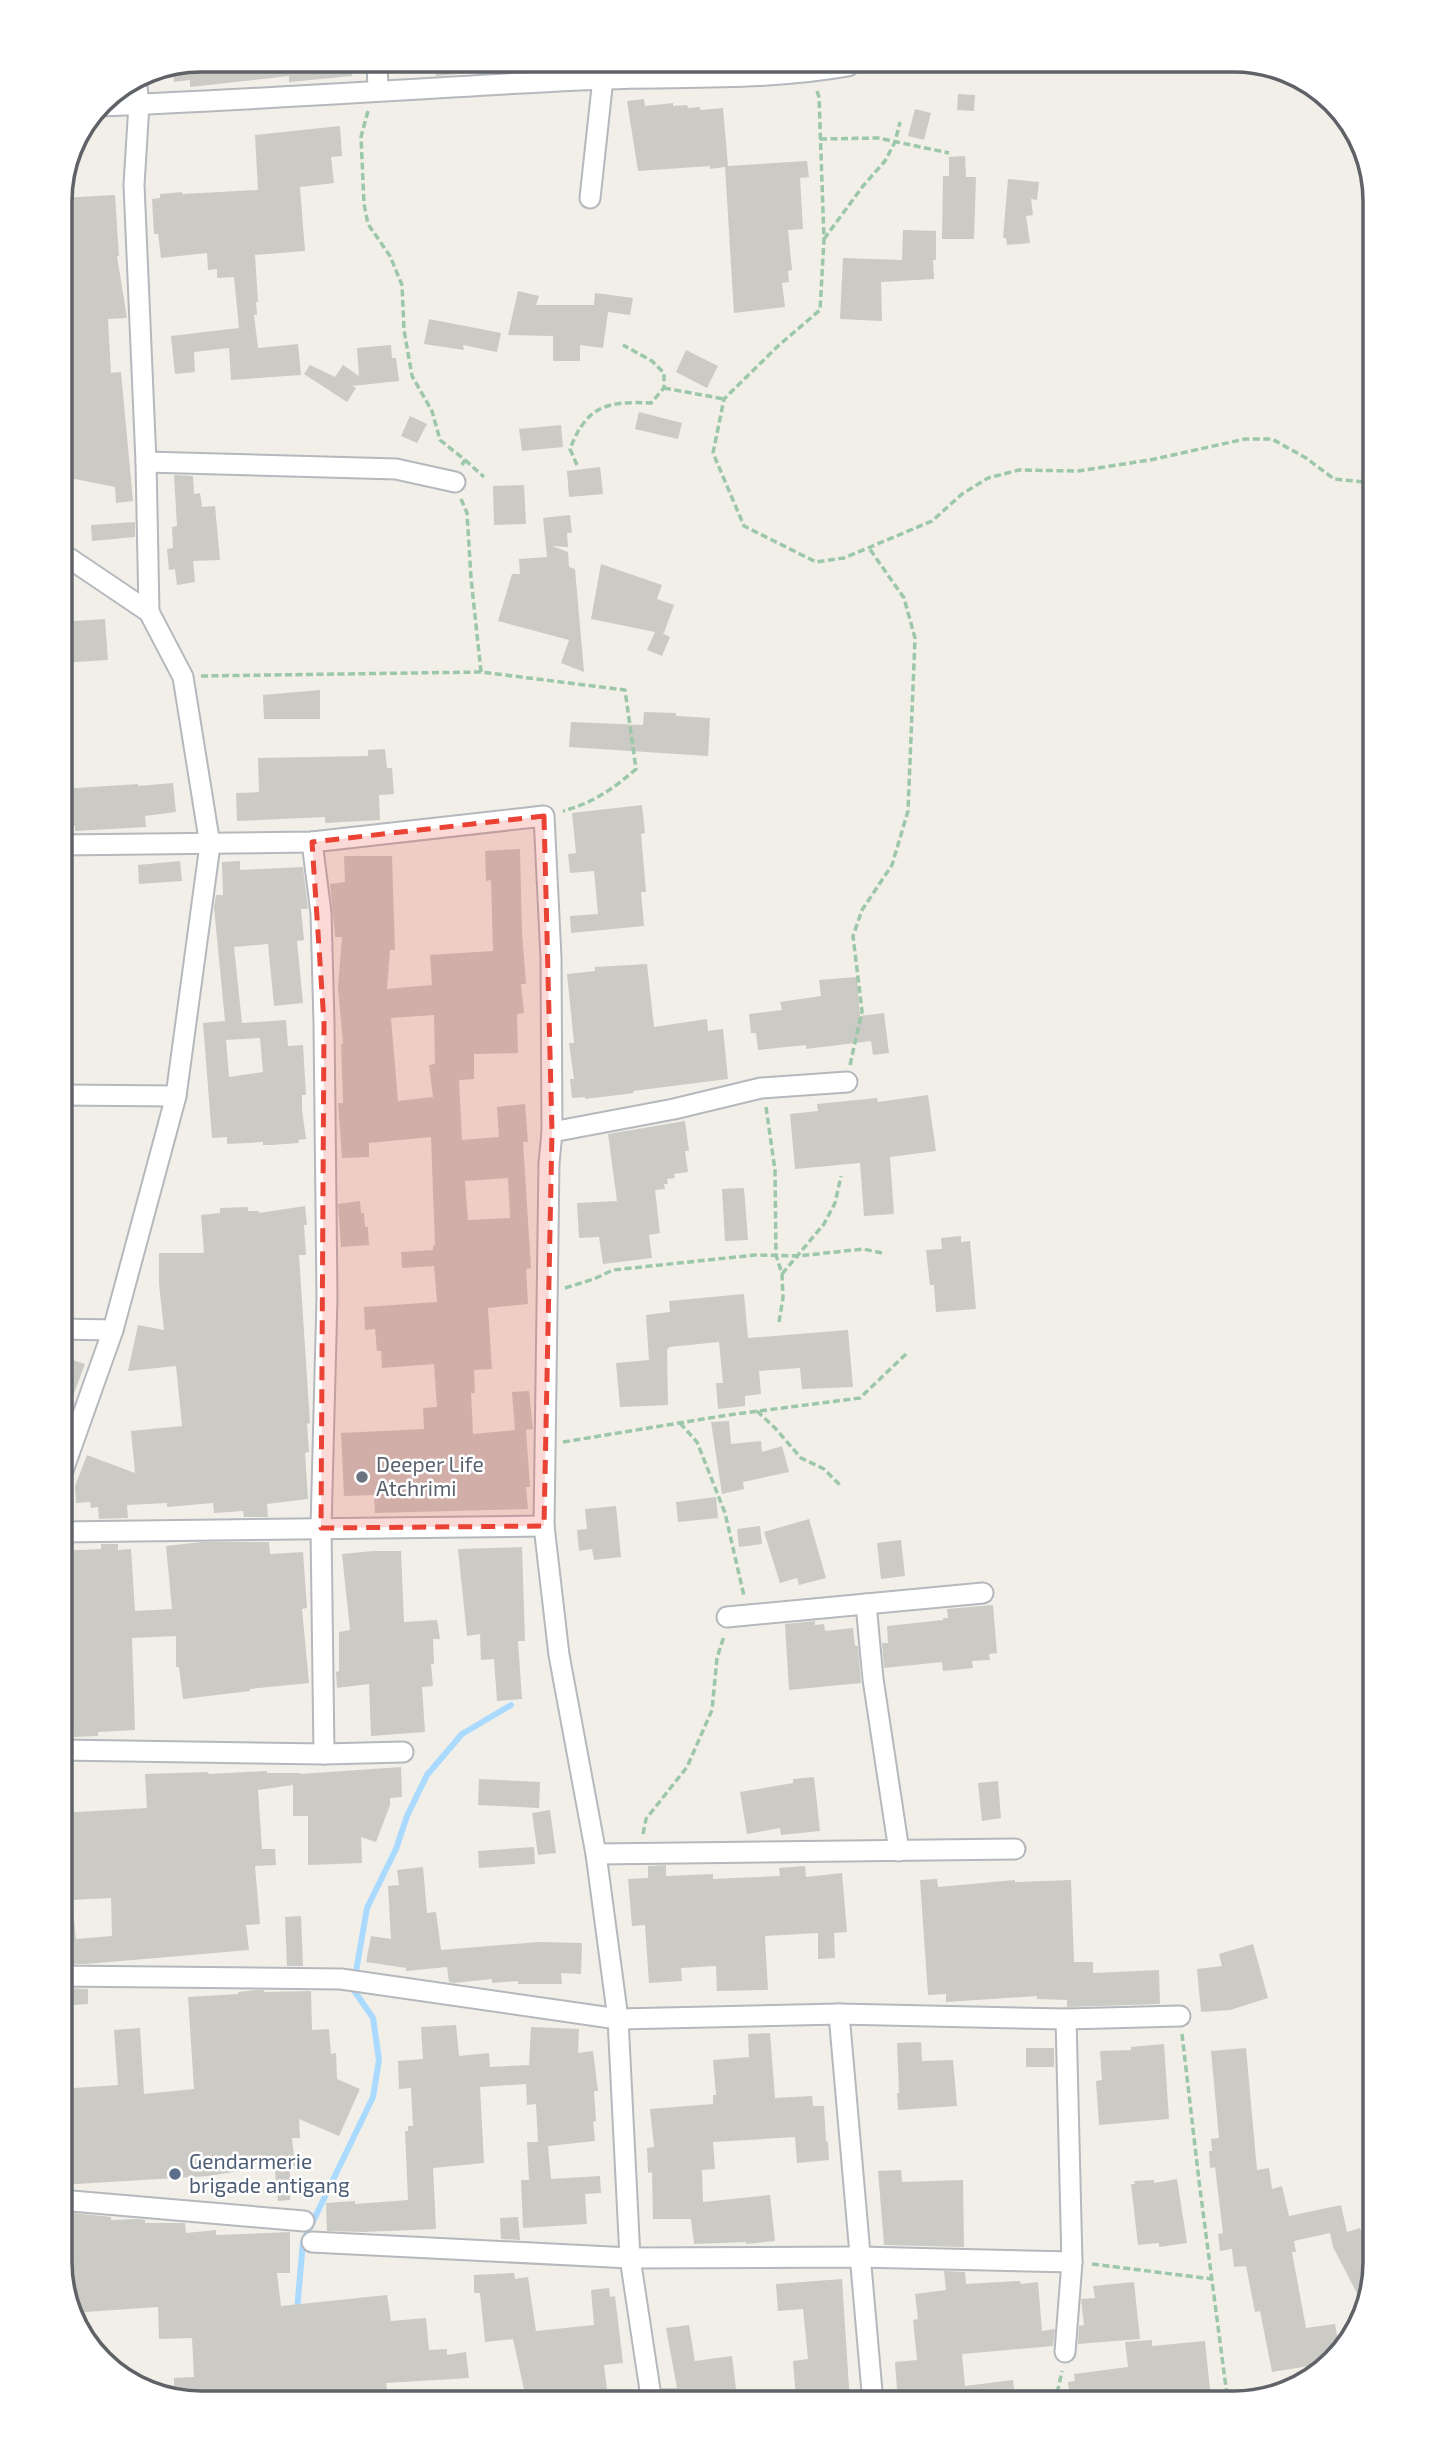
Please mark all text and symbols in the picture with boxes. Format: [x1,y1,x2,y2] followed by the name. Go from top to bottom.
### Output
[376,1451,484,1500] place label: Deeper Life Atchrimi
[354,1469,370,1485] marker: Deeper Life Atchrimi
[189,2148,350,2197] place label: Gendarmerie brigade antigang
[167,2166,183,2182] marker: Gendarmerie brigade antigang

